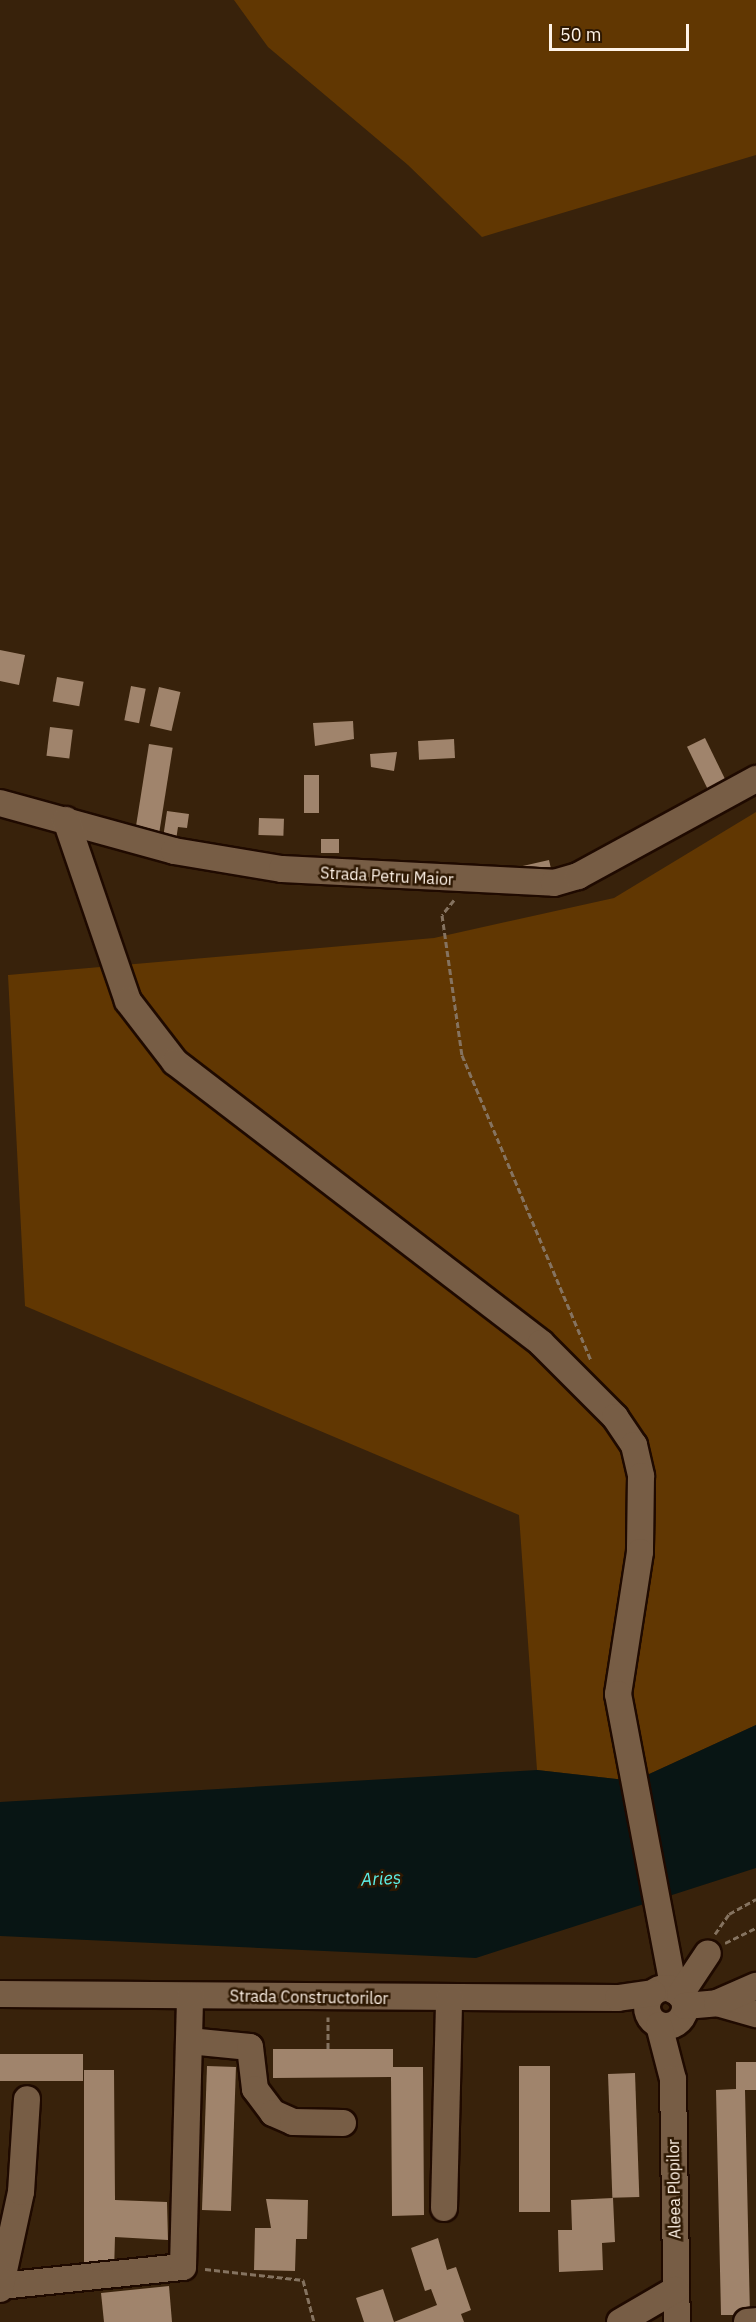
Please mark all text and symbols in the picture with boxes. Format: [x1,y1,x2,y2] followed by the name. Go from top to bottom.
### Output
[552,12,692,50] scale bar
[560,23,602,46] text: 50 m
[320,863,454,889] street label: Strada Petru Maior
[360,1867,402,1891] water label: Arieș
[229,1986,389,2008] street label: Strada Constructorilor
[664,2139,684,2239] street label: Aleea Plopilor

